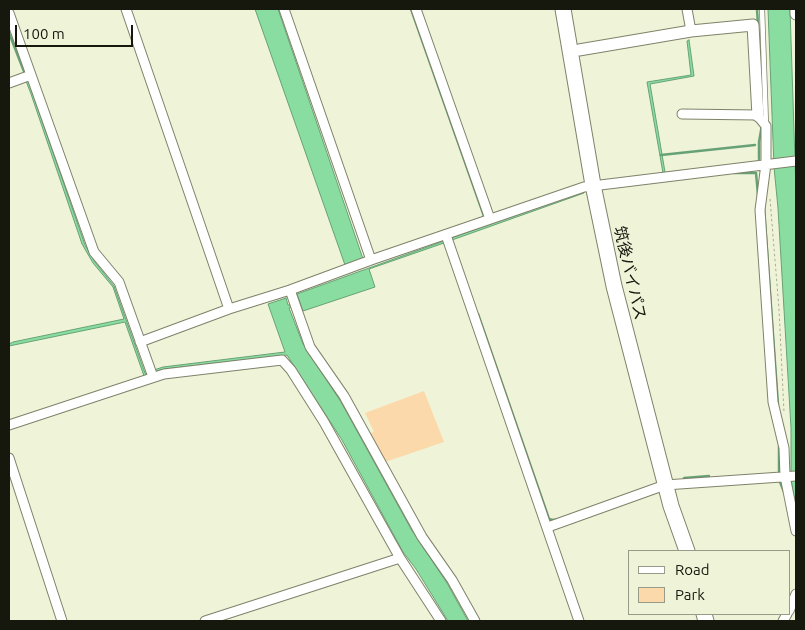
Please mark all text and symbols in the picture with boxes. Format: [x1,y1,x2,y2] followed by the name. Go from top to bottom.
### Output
[18,15,135,47] scale bar
[23,25,65,42] text: 100 m
[610,224,650,322] street label: 筑後バイパス
[628,550,790,615] legend
[675,561,710,578] text: Road
[675,586,705,603] text: Park

